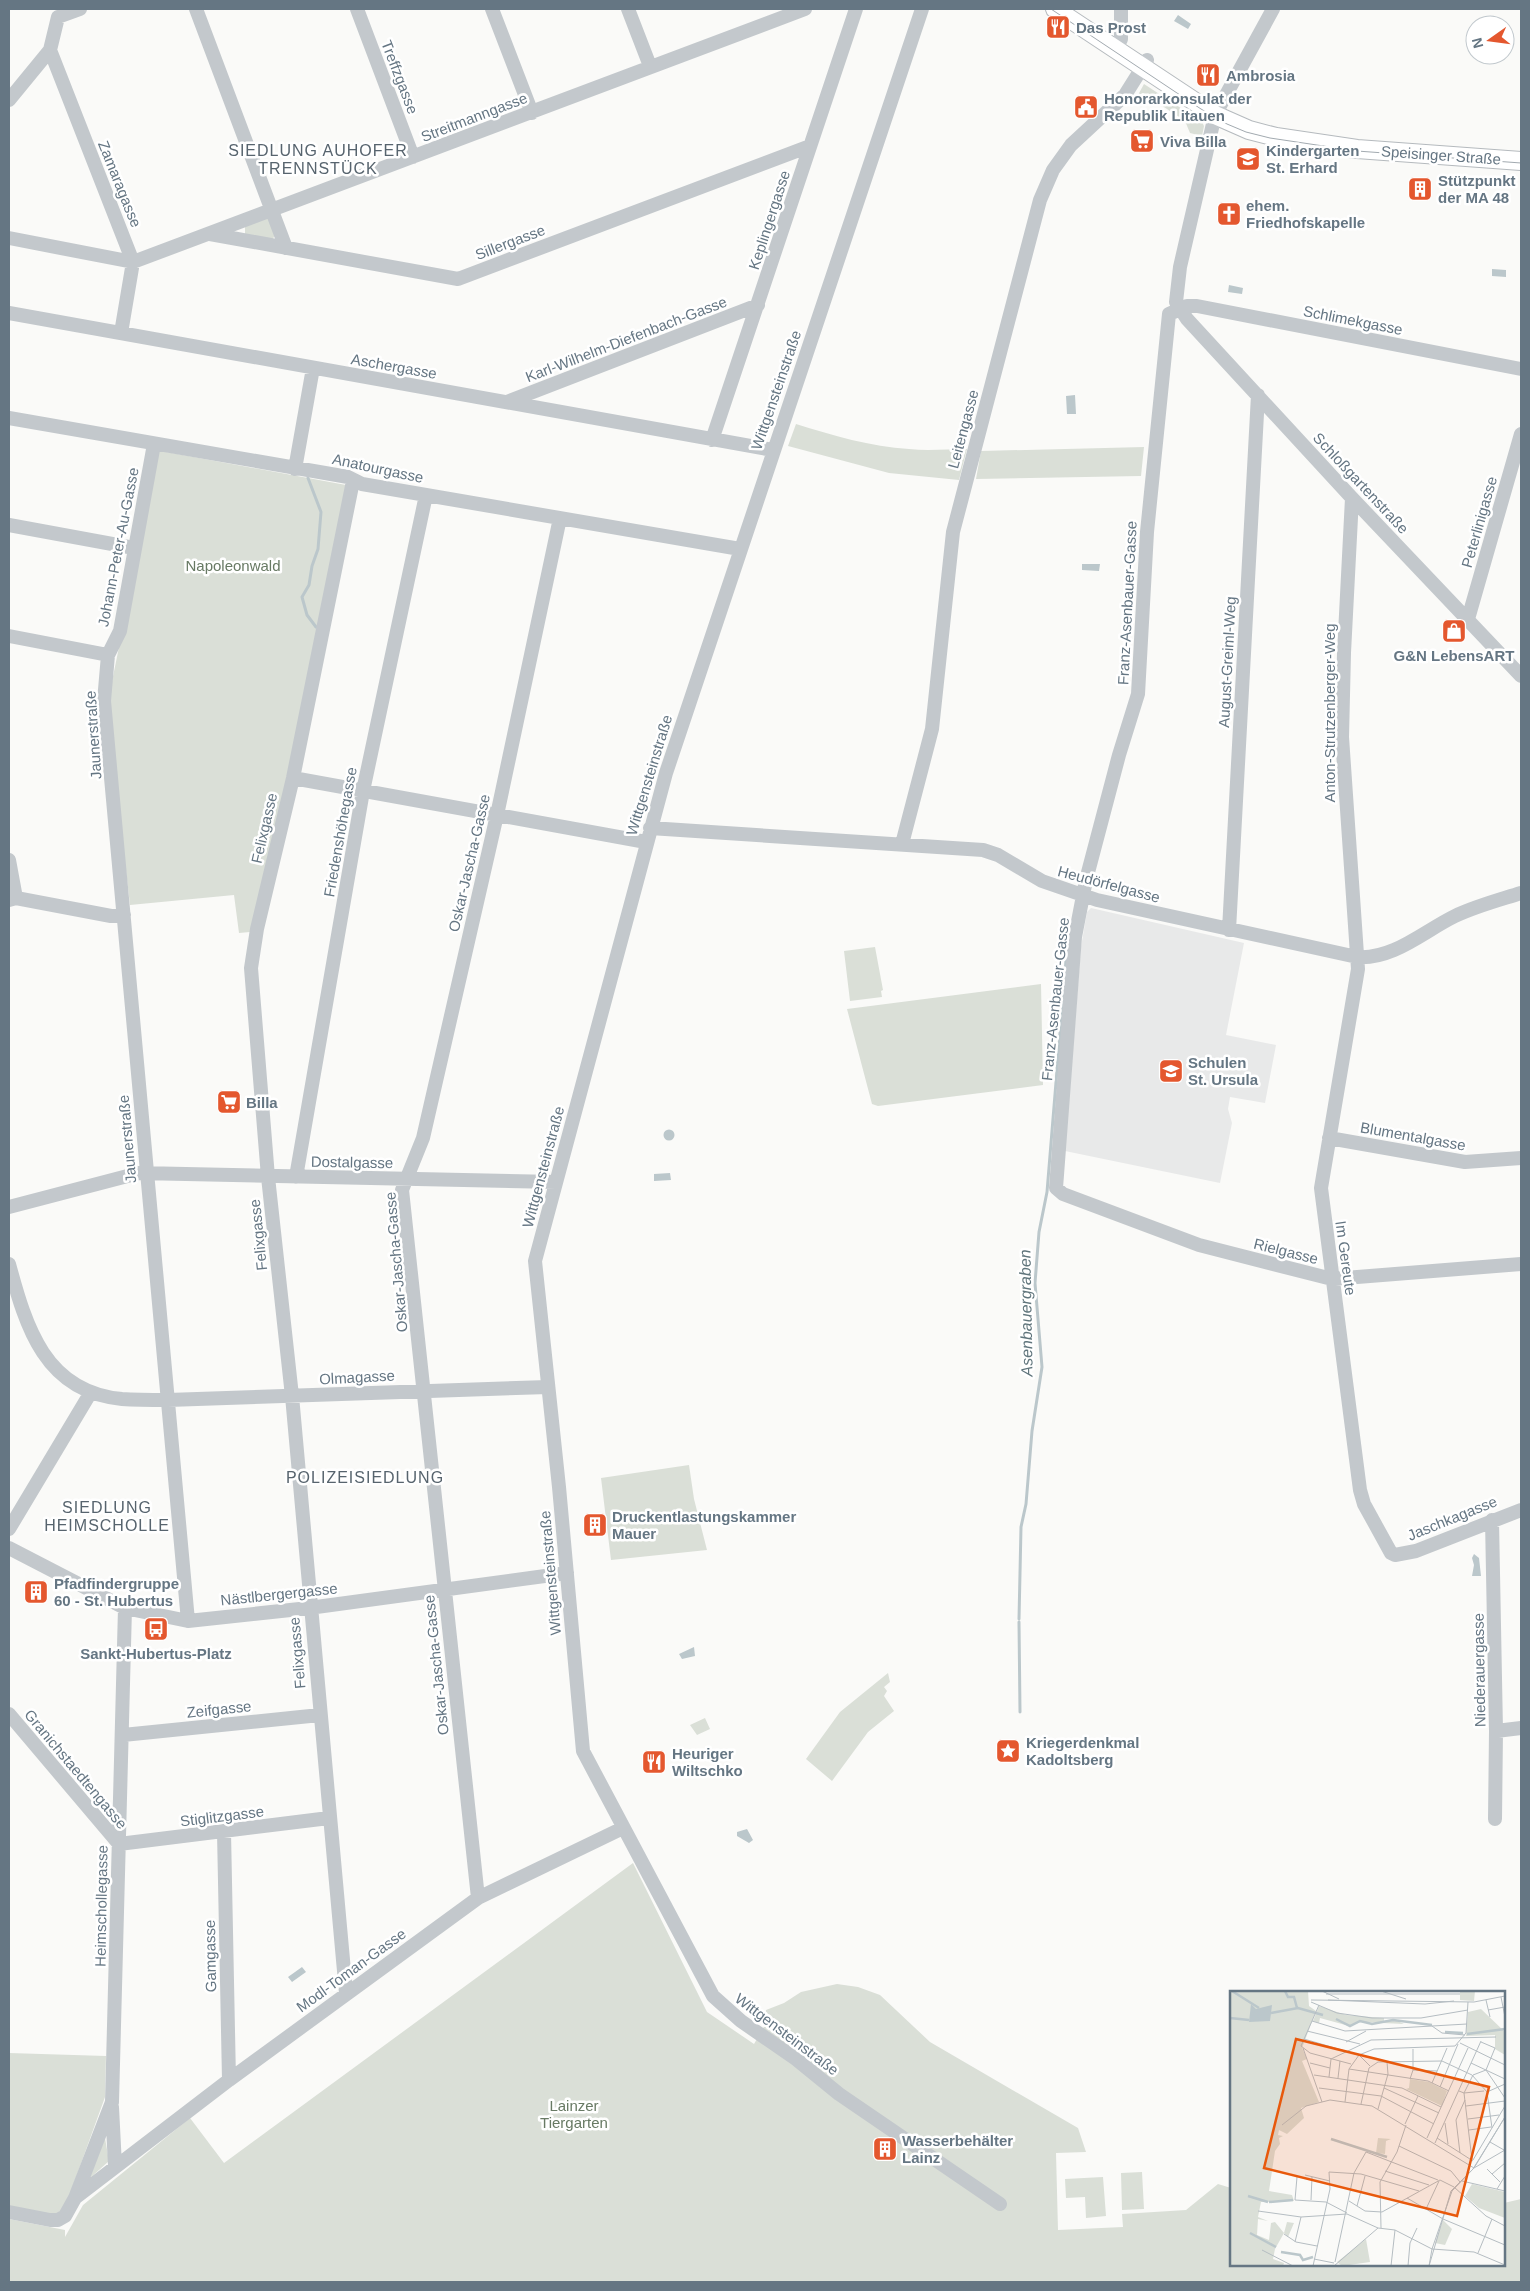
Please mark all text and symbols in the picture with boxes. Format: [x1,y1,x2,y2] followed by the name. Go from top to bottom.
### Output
[1045,14,1071,40] restaurant icon: Das Prost
[1465,15,1515,65] north arrow
[1076,19,1146,36] place label: Das Prost
[1468,36,1486,50] text: N
[378,38,422,116] street label: Treffzgasse
[1195,62,1221,88] restaurant icon: Ambrosia
[1226,67,1296,84] place label: Ambrosia
[418,89,530,145] street label: Streitmanngasse
[1104,90,1252,124] place label: Honorarkonsulat der Republik Litauen
[1073,94,1099,120] public building icon: Honorarkonsulat der Republik Litauen
[1129,128,1155,154] supermarket icon: Viva Billa
[1160,133,1227,150] place label: Viva Billa
[95,138,145,230] street label: Zamaragasse
[228,142,408,177] district label: SIEDLUNG AUHOFER TRENNSTÜCK
[1266,142,1359,176] place label: Kindergarten St. Erhard
[1381,142,1501,168] street label: Speisinger Straße
[1235,146,1261,172] school or university icon: Kindergarten St. Erhard
[745,168,793,272] street label: Keplingergasse
[1438,172,1515,206] place label: Stützpunkt der MA 48
[1407,176,1433,202] building icon: Stützpunkt der MA 48
[1246,197,1365,231] place label: ehem. Friedhofskapelle
[1216,201,1242,227] church icon: ehem. Friedhofskapelle
[473,221,547,263] street label: Sillergasse
[523,293,729,385] street label: Karl-Wilhelm-Diefenbach-Gasse
[1302,302,1404,338] street label: Schlimekgasse
[748,328,804,452] street label: Wittgensteinstraße
[350,350,438,382] street label: Aschergasse
[944,388,982,470] street label: Leitengasse
[1310,429,1412,537] street label: Schloßgartenstraße
[331,450,425,486] street label: Anatourgasse
[94,466,142,628] street label: Johann-Peter-Au-Gasse
[1458,474,1500,570] street label: Peterlinigasse
[1114,521,1140,685] street label: Franz-Asenbauer-Gasse
[185,557,281,574] park label: Napoleonwald
[1215,596,1239,728] street label: August-Greiml-Weg
[1441,618,1467,644] shop icon: G&N LebensART
[1321,624,1338,802] street label: Anton-Strutzenberger-Weg
[1394,647,1514,664] place label: G&N LebensART
[81,690,105,780] street label: Jaunerstraße
[623,713,675,837] street label: Wittgensteinstraße
[320,766,360,898] street label: Friedenshöhegasse
[248,791,280,865] street label: Felixgasse
[445,792,493,934] street label: Oskar-Jascha-Gasse
[1056,862,1162,906] street label: Heudörfelgasse
[1038,916,1072,1082] street label: Franz-Asenbauer-Gasse
[1188,1054,1259,1088] place label: Schulen St. Ursula
[1158,1058,1184,1084] school or university icon: Schulen St. Ursula
[216,1089,242,1115] supermarket icon: Billa
[115,1094,139,1184] street label: Jaunerstraße
[246,1094,278,1111] place label: Billa
[519,1104,567,1230] street label: Wittgensteinstraße
[1359,1118,1467,1154] street label: Blumentalgasse
[311,1153,393,1171] street label: Dostalgasse
[381,1191,411,1333] street label: Oskar-Jascha-Gasse
[246,1198,270,1272] street label: Felixgasse
[1332,1220,1360,1296] street label: Im Gereute
[1252,1235,1320,1267] street label: Rielgasse
[1016,1249,1036,1378] water label: Asenbauergraben
[319,1367,395,1387] street label: Olmagasse
[286,1469,444,1486] district label: POLIZEISIEDLUNG
[1405,1492,1499,1544] street label: Jaschkagasse
[44,1499,170,1534] district label: SIEDLUNG HEIMSCHOLLE
[612,1508,796,1542] place label: Druckentlastungskammer Mauer
[536,1510,564,1636] street label: Wittgensteinstraße
[582,1512,608,1538] building icon: Druckentlastungskammer Mauer
[54,1575,179,1609] place label: Pfadfindergruppe 60 - St. Hubertus
[23,1579,49,1605] building icon: Pfadfindergruppe 60 - St. Hubertus
[220,1579,338,1609] street label: Nästlbergergasse
[420,1594,452,1736] street label: Oskar-Jascha-Gasse
[1470,1613,1488,1727] street label: Niederauergasse
[143,1616,169,1642] bus stop icon: Sankt-Hubertus-Platz
[285,1617,309,1689] street label: Felixgasse
[80,1645,232,1662] place label: Sankt-Hubertus-Platz
[186,1697,252,1721] street label: Zeifgasse
[21,1706,131,1832] street label: Granichstaedtengasse
[1026,1734,1139,1768] place label: Kriegerdenkmal Kadoltsberg
[995,1738,1021,1764] place icon: Kriegerdenkmal Kadoltsberg
[672,1745,743,1779] place label: Heuriger Wiltschko
[641,1749,667,1775] restaurant icon: Heuriger Wiltschko
[179,1802,265,1830] street label: Stiglitzgasse
[91,1845,111,1967] street label: Heimschollegasse
[201,1920,219,1992] street label: Gamgasse
[293,1925,409,2015] street label: Modl-Toman-Gasse
[732,1990,842,2078] street label: Wittgensteinstraße
[1230,1991,1505,2266] inset map
[540,2097,608,2131] park label: Lainzer Tiergarten
[902,2132,1013,2166] place label: Wasserbehälter Lainz
[872,2136,898,2162] building icon: Wasserbehälter Lainz

